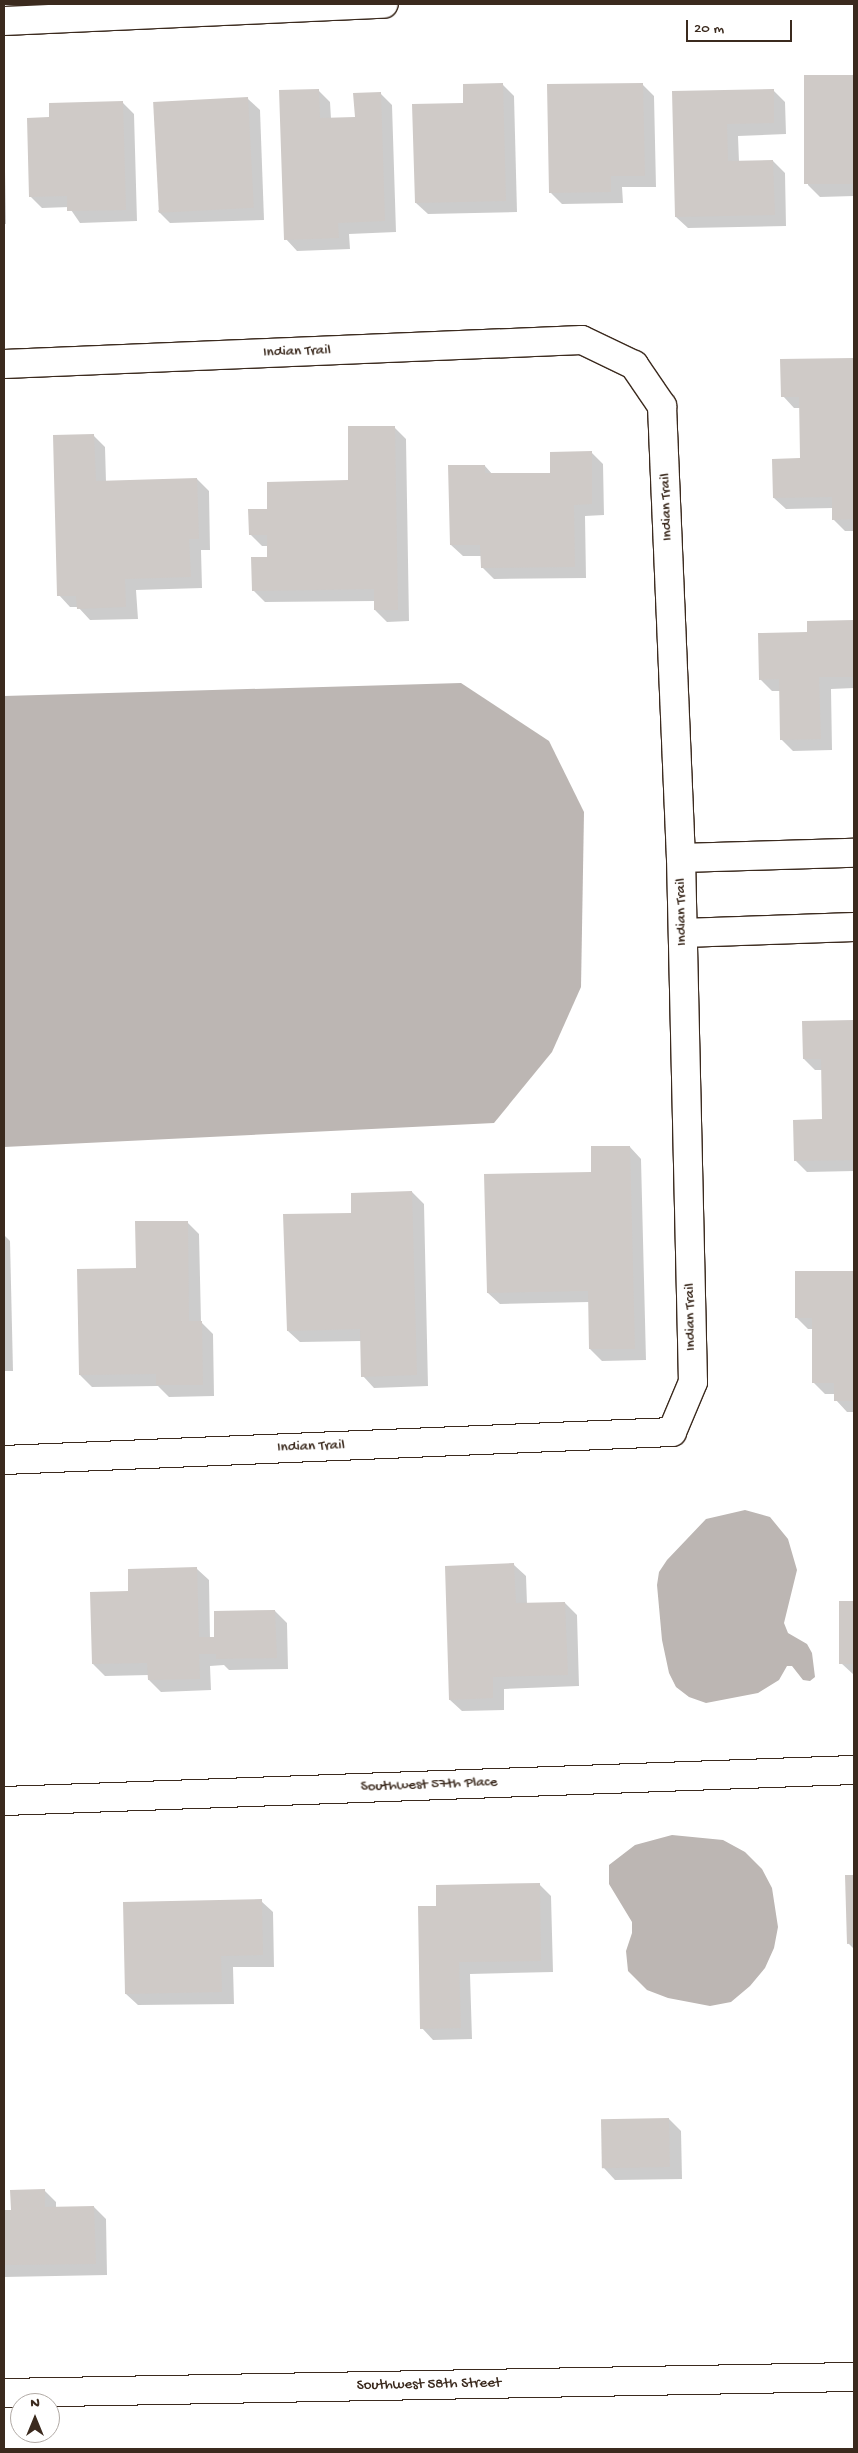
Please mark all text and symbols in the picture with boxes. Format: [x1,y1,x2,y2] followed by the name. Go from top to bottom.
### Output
[688,10,794,42] scale bar
[694,20,724,38] text: 20 m
[263,342,331,362] street label: Indian Trail
[657,473,677,541] street label: Indian Trail
[672,878,692,946] street label: Indian Trail
[681,1283,701,1351] street label: Indian Trail
[277,1437,345,1457] street label: Indian Trail
[360,1774,498,1796] street label: Southwest 57th Place
[357,2375,501,2395] street label: Southwest 58th Street
[10,2393,60,2443] north arrow
[30,2395,40,2412] text: N

